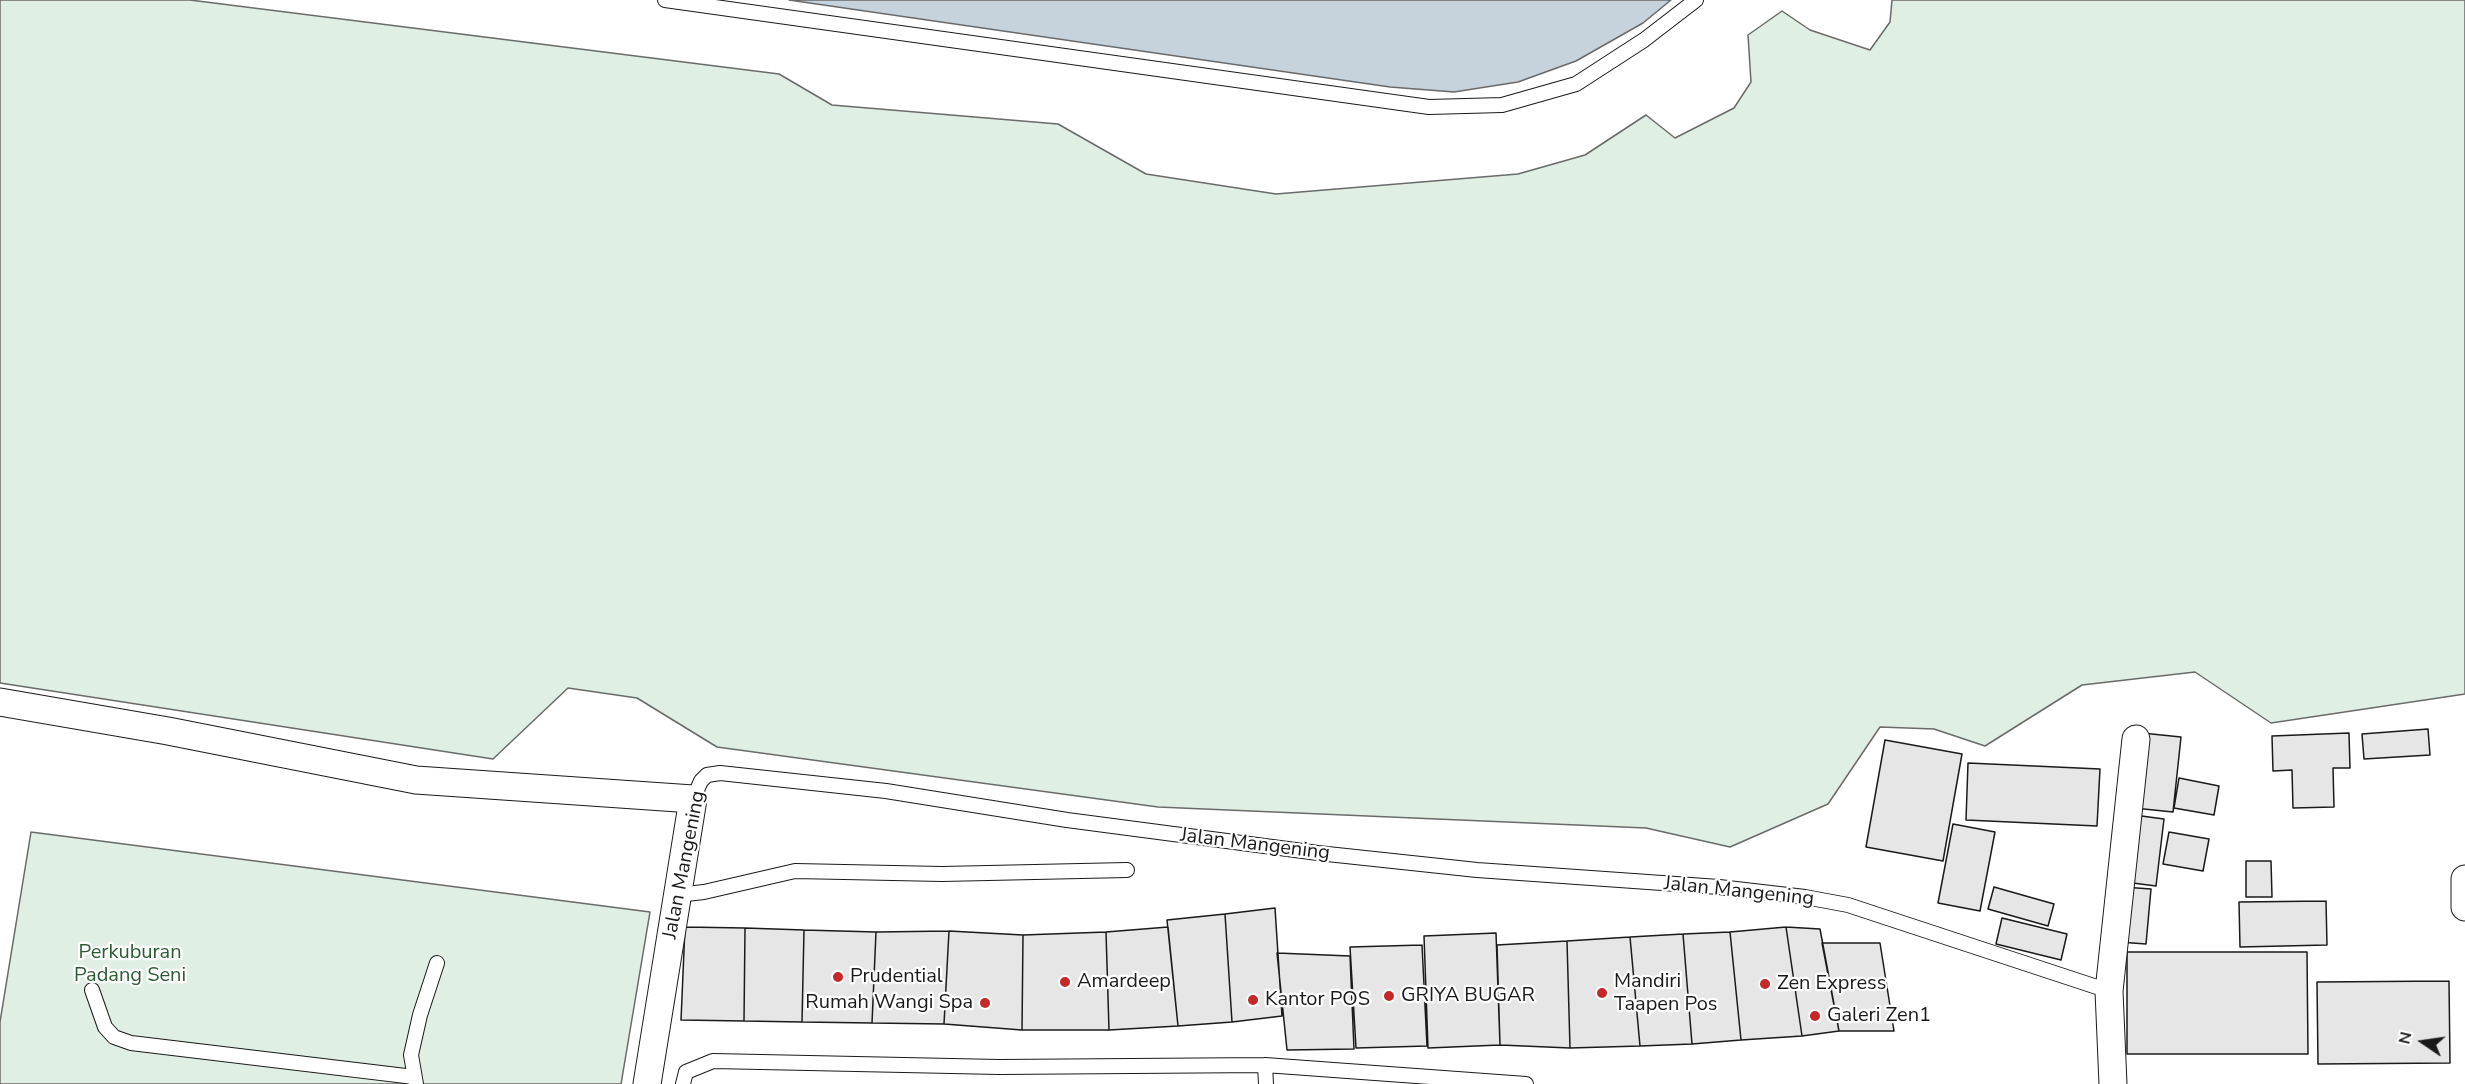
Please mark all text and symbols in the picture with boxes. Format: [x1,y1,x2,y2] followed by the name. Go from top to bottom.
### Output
[659,789,711,941] street label: Jalan Mangening
[1179,824,1331,866] street label: Jalan Mangening
[1663,872,1815,912] street label: Jalan Mangening
[74,941,186,988] park label: Perkuburan Padang Seni
[850,965,943,989] place label: Prudential
[831,970,845,984] marker: Prudential
[1077,970,1171,994] place label: Amardeep
[1614,970,1717,1017] place label: Mandiri Taapen Pos
[1777,972,1886,996] place label: Zen Express
[1058,975,1072,989] marker: Amardeep
[1758,977,1772,991] marker: Zen Express
[1401,984,1535,1008] place label: GRIYA BUGAR
[1595,986,1609,1000] marker: Mandiri Taapen Pos
[1265,988,1370,1012] place label: Kantor POS
[1382,989,1396,1003] marker: GRIYA BUGAR
[805,991,973,1015] place label: Rumah Wangi Spa
[1246,993,1260,1007] marker: Kantor POS
[978,996,992,1010] marker: Rumah Wangi Spa
[1827,1004,1931,1028] place label: Galeri Zen1
[1808,1009,1822,1023] marker: Galeri Zen1
[2393,1012,2453,1072] north arrow
[2393,1030,2418,1046] text: N

